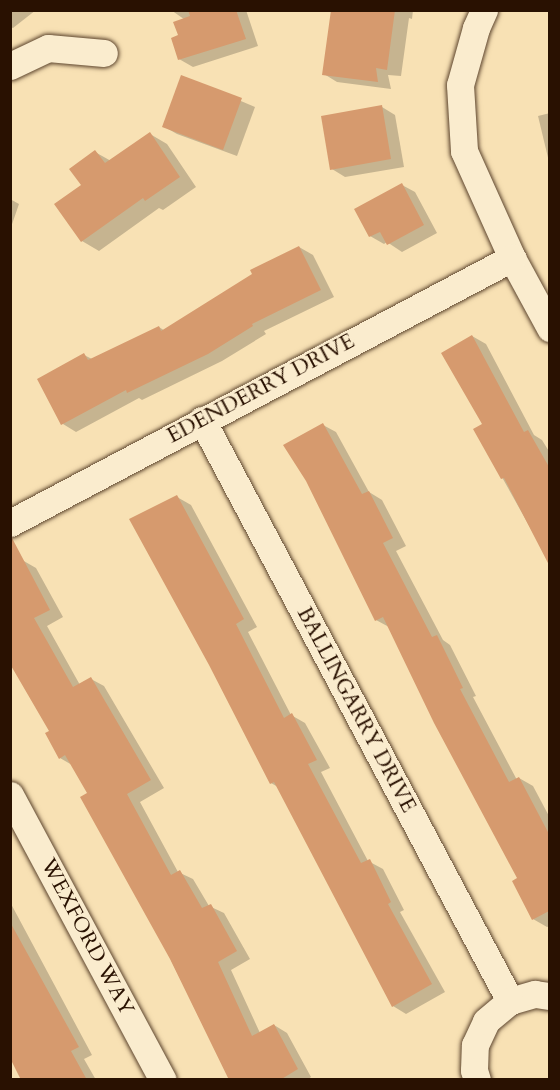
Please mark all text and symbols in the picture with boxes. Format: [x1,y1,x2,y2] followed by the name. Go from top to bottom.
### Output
[163,329,359,449] street label: EDENDERRY DRIVE
[291,603,421,817] street label: BALLINGARRY DRIVE
[35,854,139,1020] street label: WEXFORD WAY

